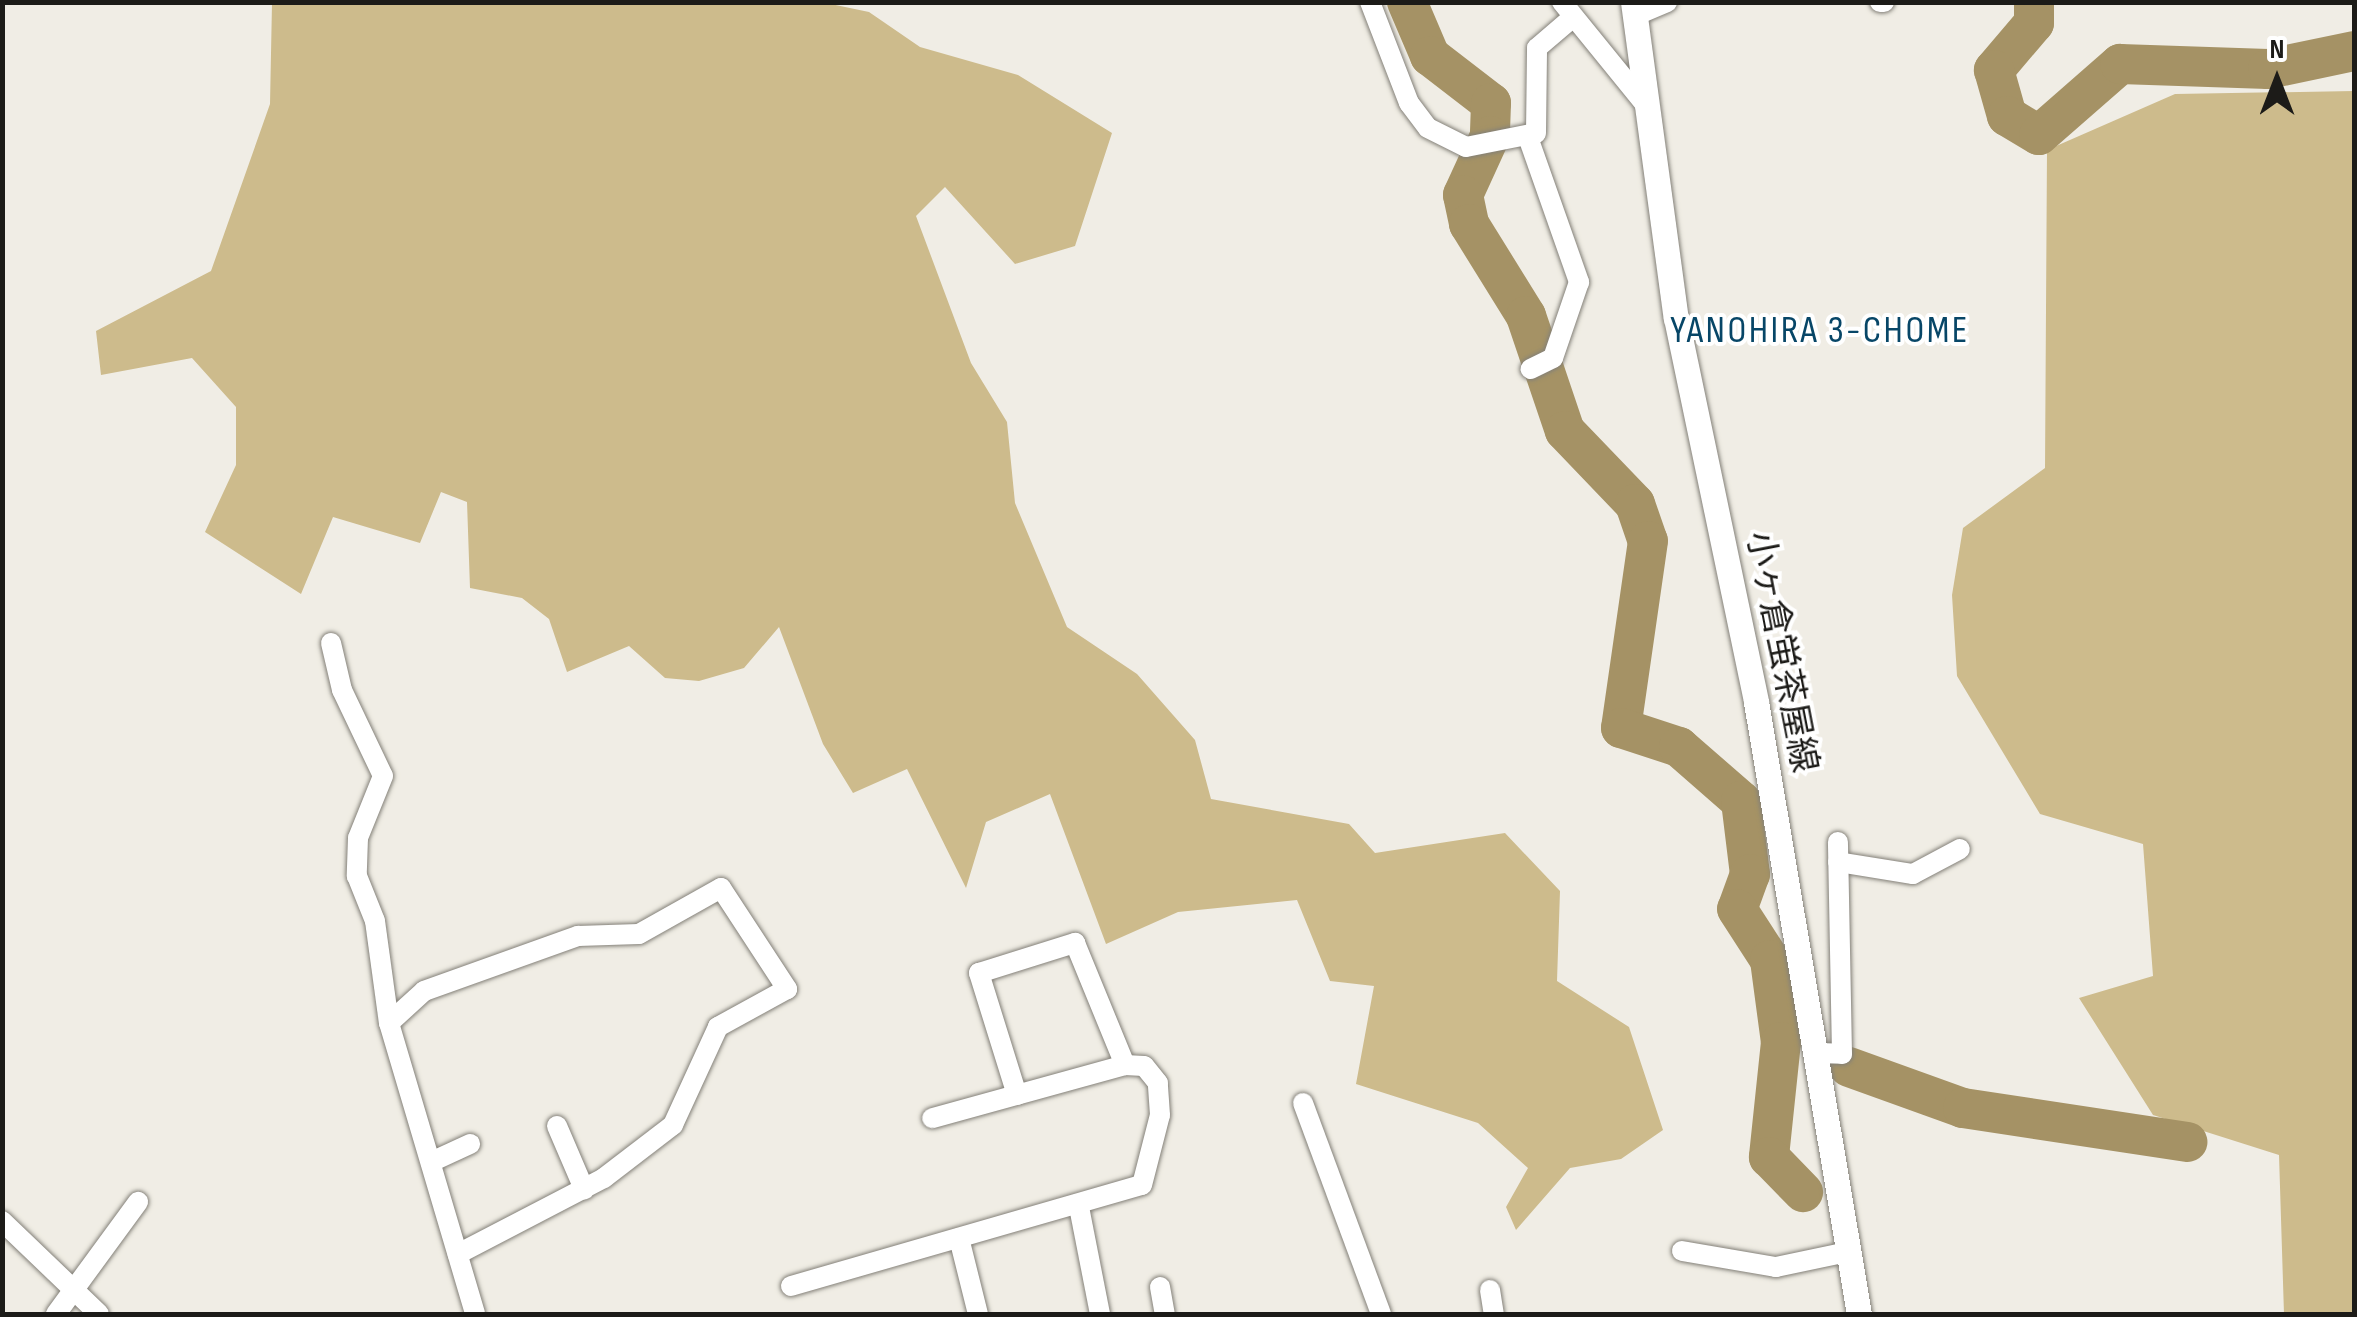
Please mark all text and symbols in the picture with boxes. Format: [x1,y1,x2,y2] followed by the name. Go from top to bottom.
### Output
[2227,30,2327,130] north arrow
[2270,33,2284,66] text: N
[1670,308,1970,354] district label: YANOHIRA 3-CHOME
[1737,528,1825,776] street label: 小ヶ倉蛍茶屋線

